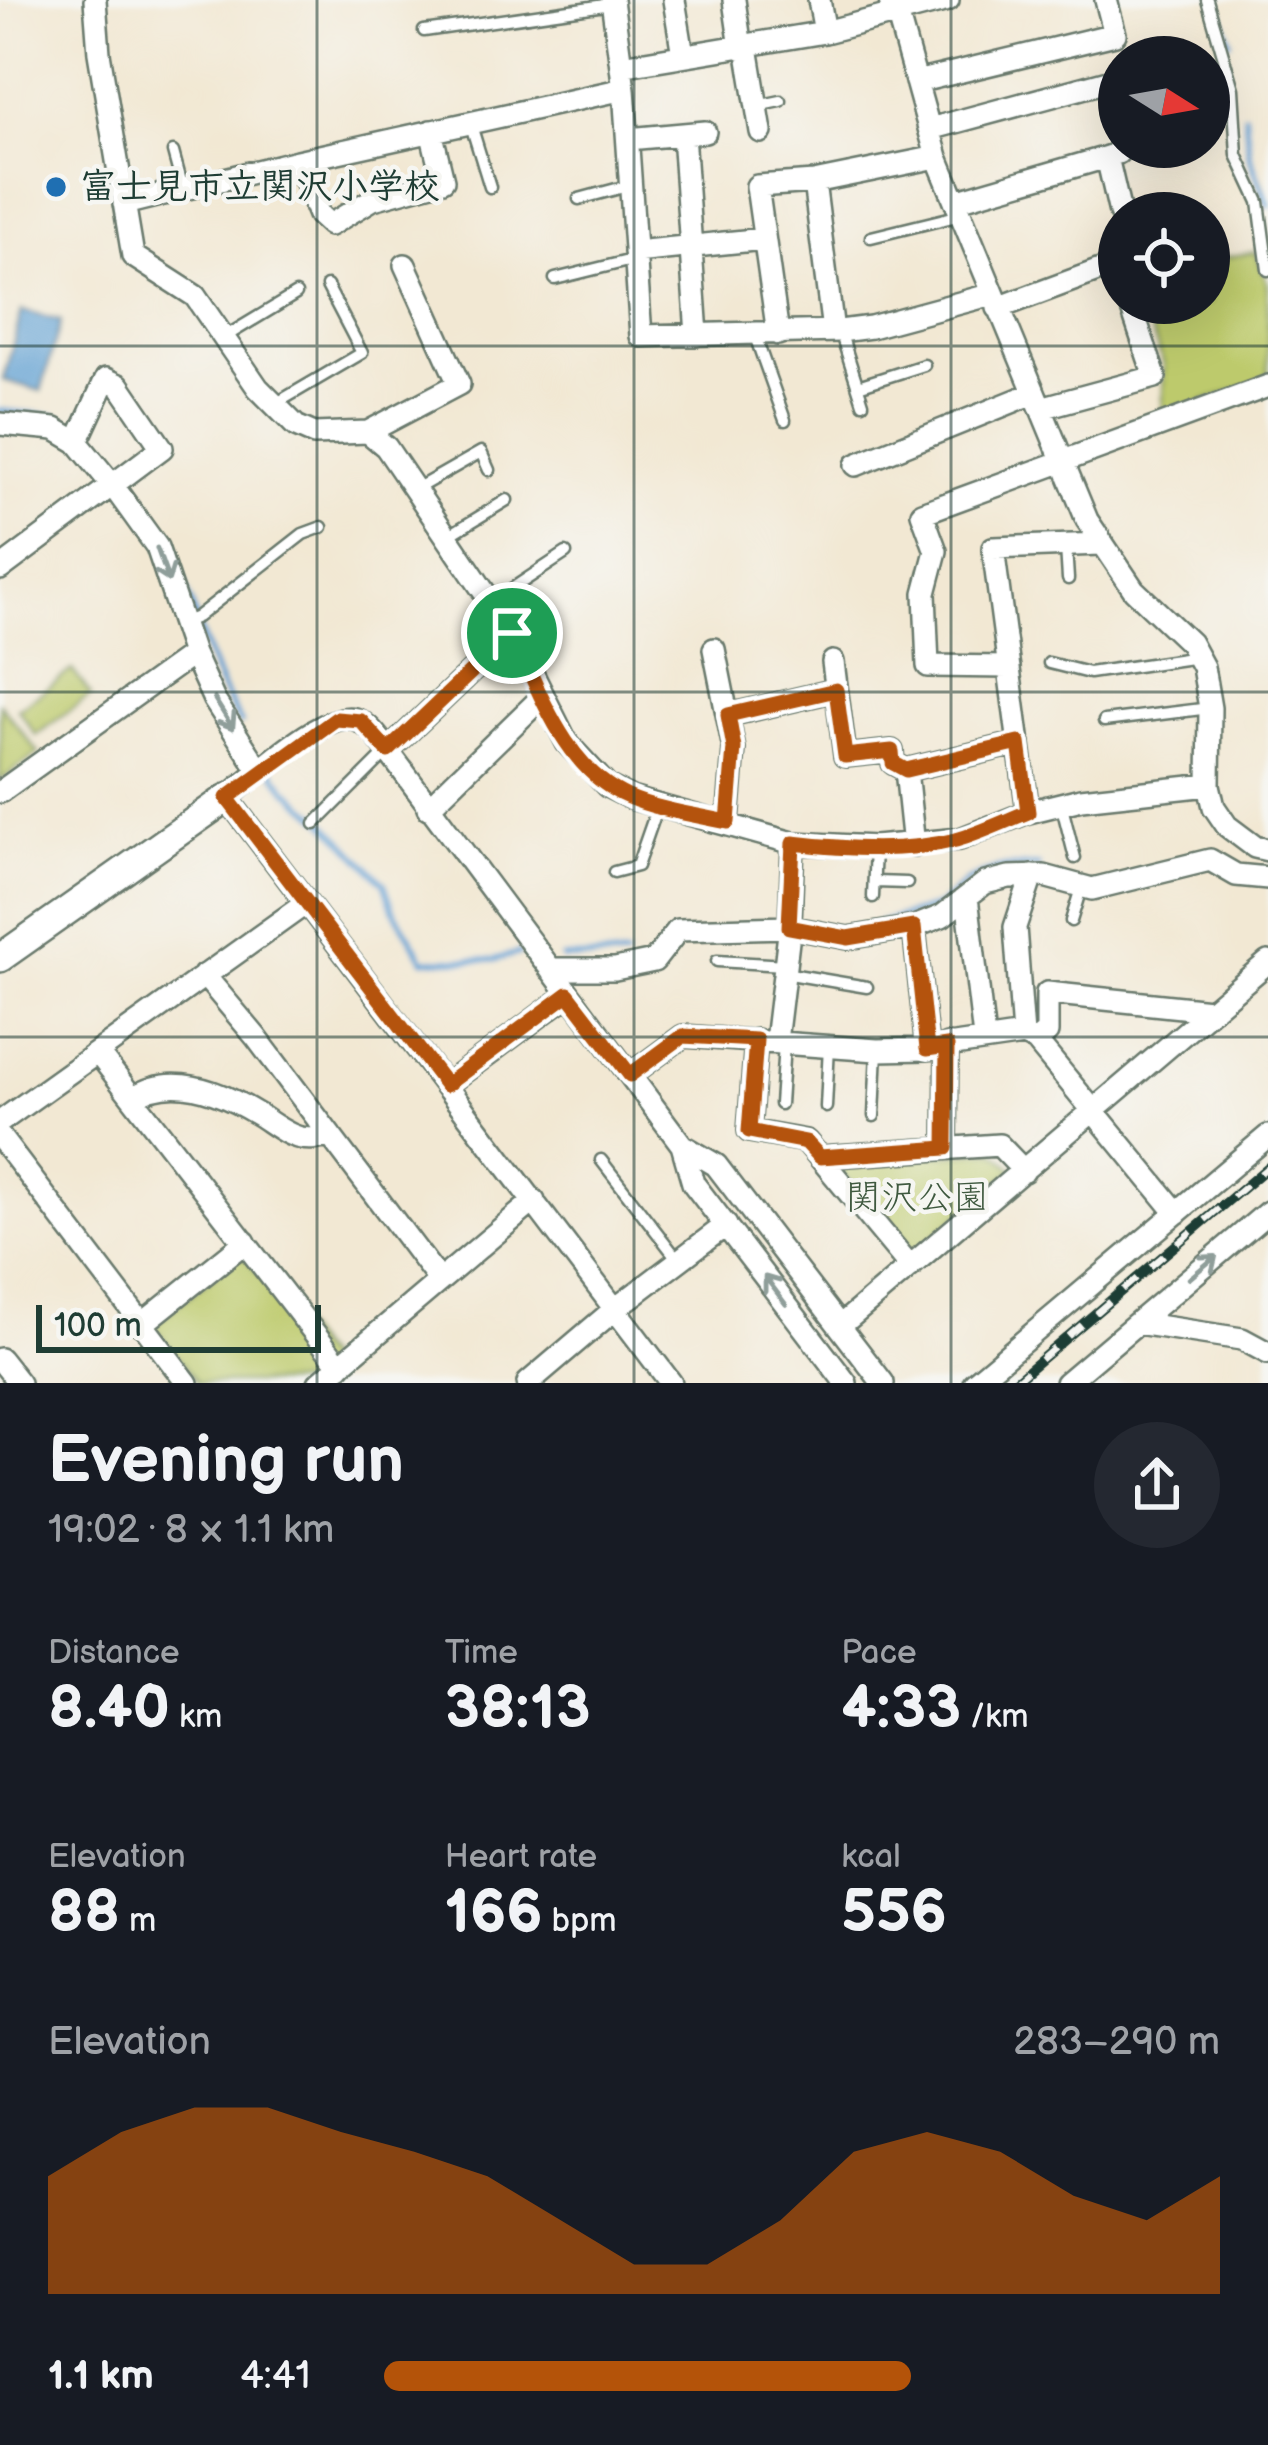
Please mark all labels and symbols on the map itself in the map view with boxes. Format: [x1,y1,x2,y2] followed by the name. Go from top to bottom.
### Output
[1098,36,1230,168] north arrow
[80,166,440,209] place label: 富士見市立関沢小学校
[43,174,69,200] marker: 富士見市立関沢小学校
[154,545,175,582] one-way arrow
[461,582,563,684] pin
[211,696,236,730] one-way arrow
[845,1177,989,1220] park label: 関沢公園
[1186,1255,1218,1281] one-way arrow
[762,1274,789,1306] one-way arrow
[36,1299,321,1352] scale bar

